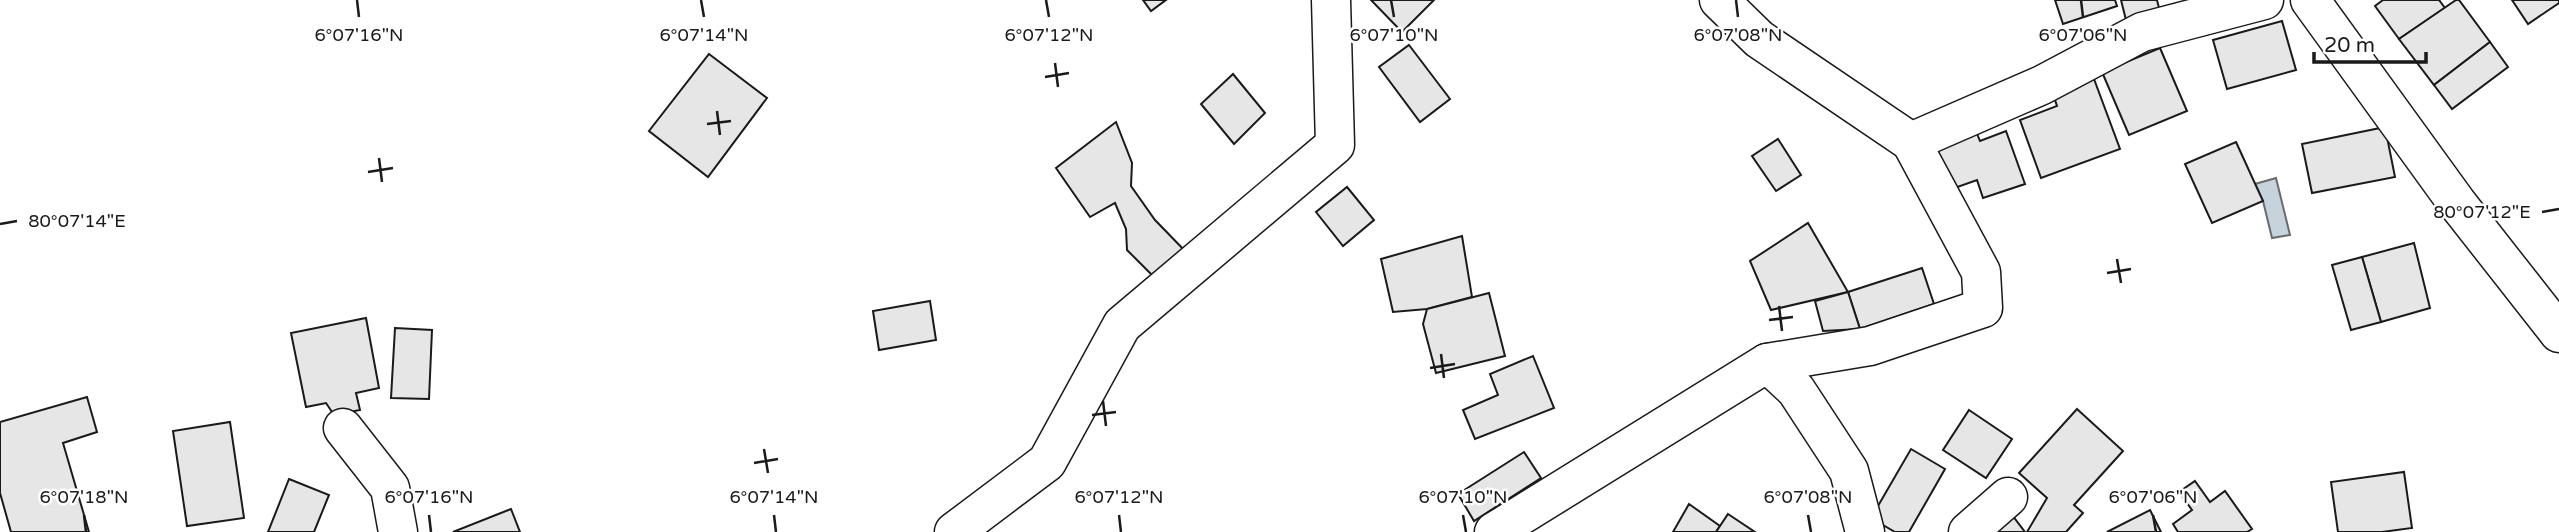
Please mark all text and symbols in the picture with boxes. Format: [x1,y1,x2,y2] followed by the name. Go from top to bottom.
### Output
[2314,21,2426,65] scale bar
[315,24,404,46] text: 6°07'16"N
[660,24,749,46] text: 6°07'14"N
[1005,24,1094,46] text: 6°07'12"N
[1350,24,1439,46] text: 6°07'10"N
[1694,24,1783,46] text: 6°07'08"N
[2039,24,2128,46] text: 6°07'06"N
[2324,33,2375,58] text: 20 m
[2433,201,2531,223] text: 80°07'12"E
[28,210,126,232] text: 80°07'14"E
[40,486,129,508] text: 6°07'18"N
[385,486,474,508] text: 6°07'16"N
[730,486,819,508] text: 6°07'14"N
[1075,486,1164,508] text: 6°07'12"N
[1419,486,1508,508] text: 6°07'10"N
[1764,486,1853,508] text: 6°07'08"N
[2109,486,2198,508] text: 6°07'06"N

